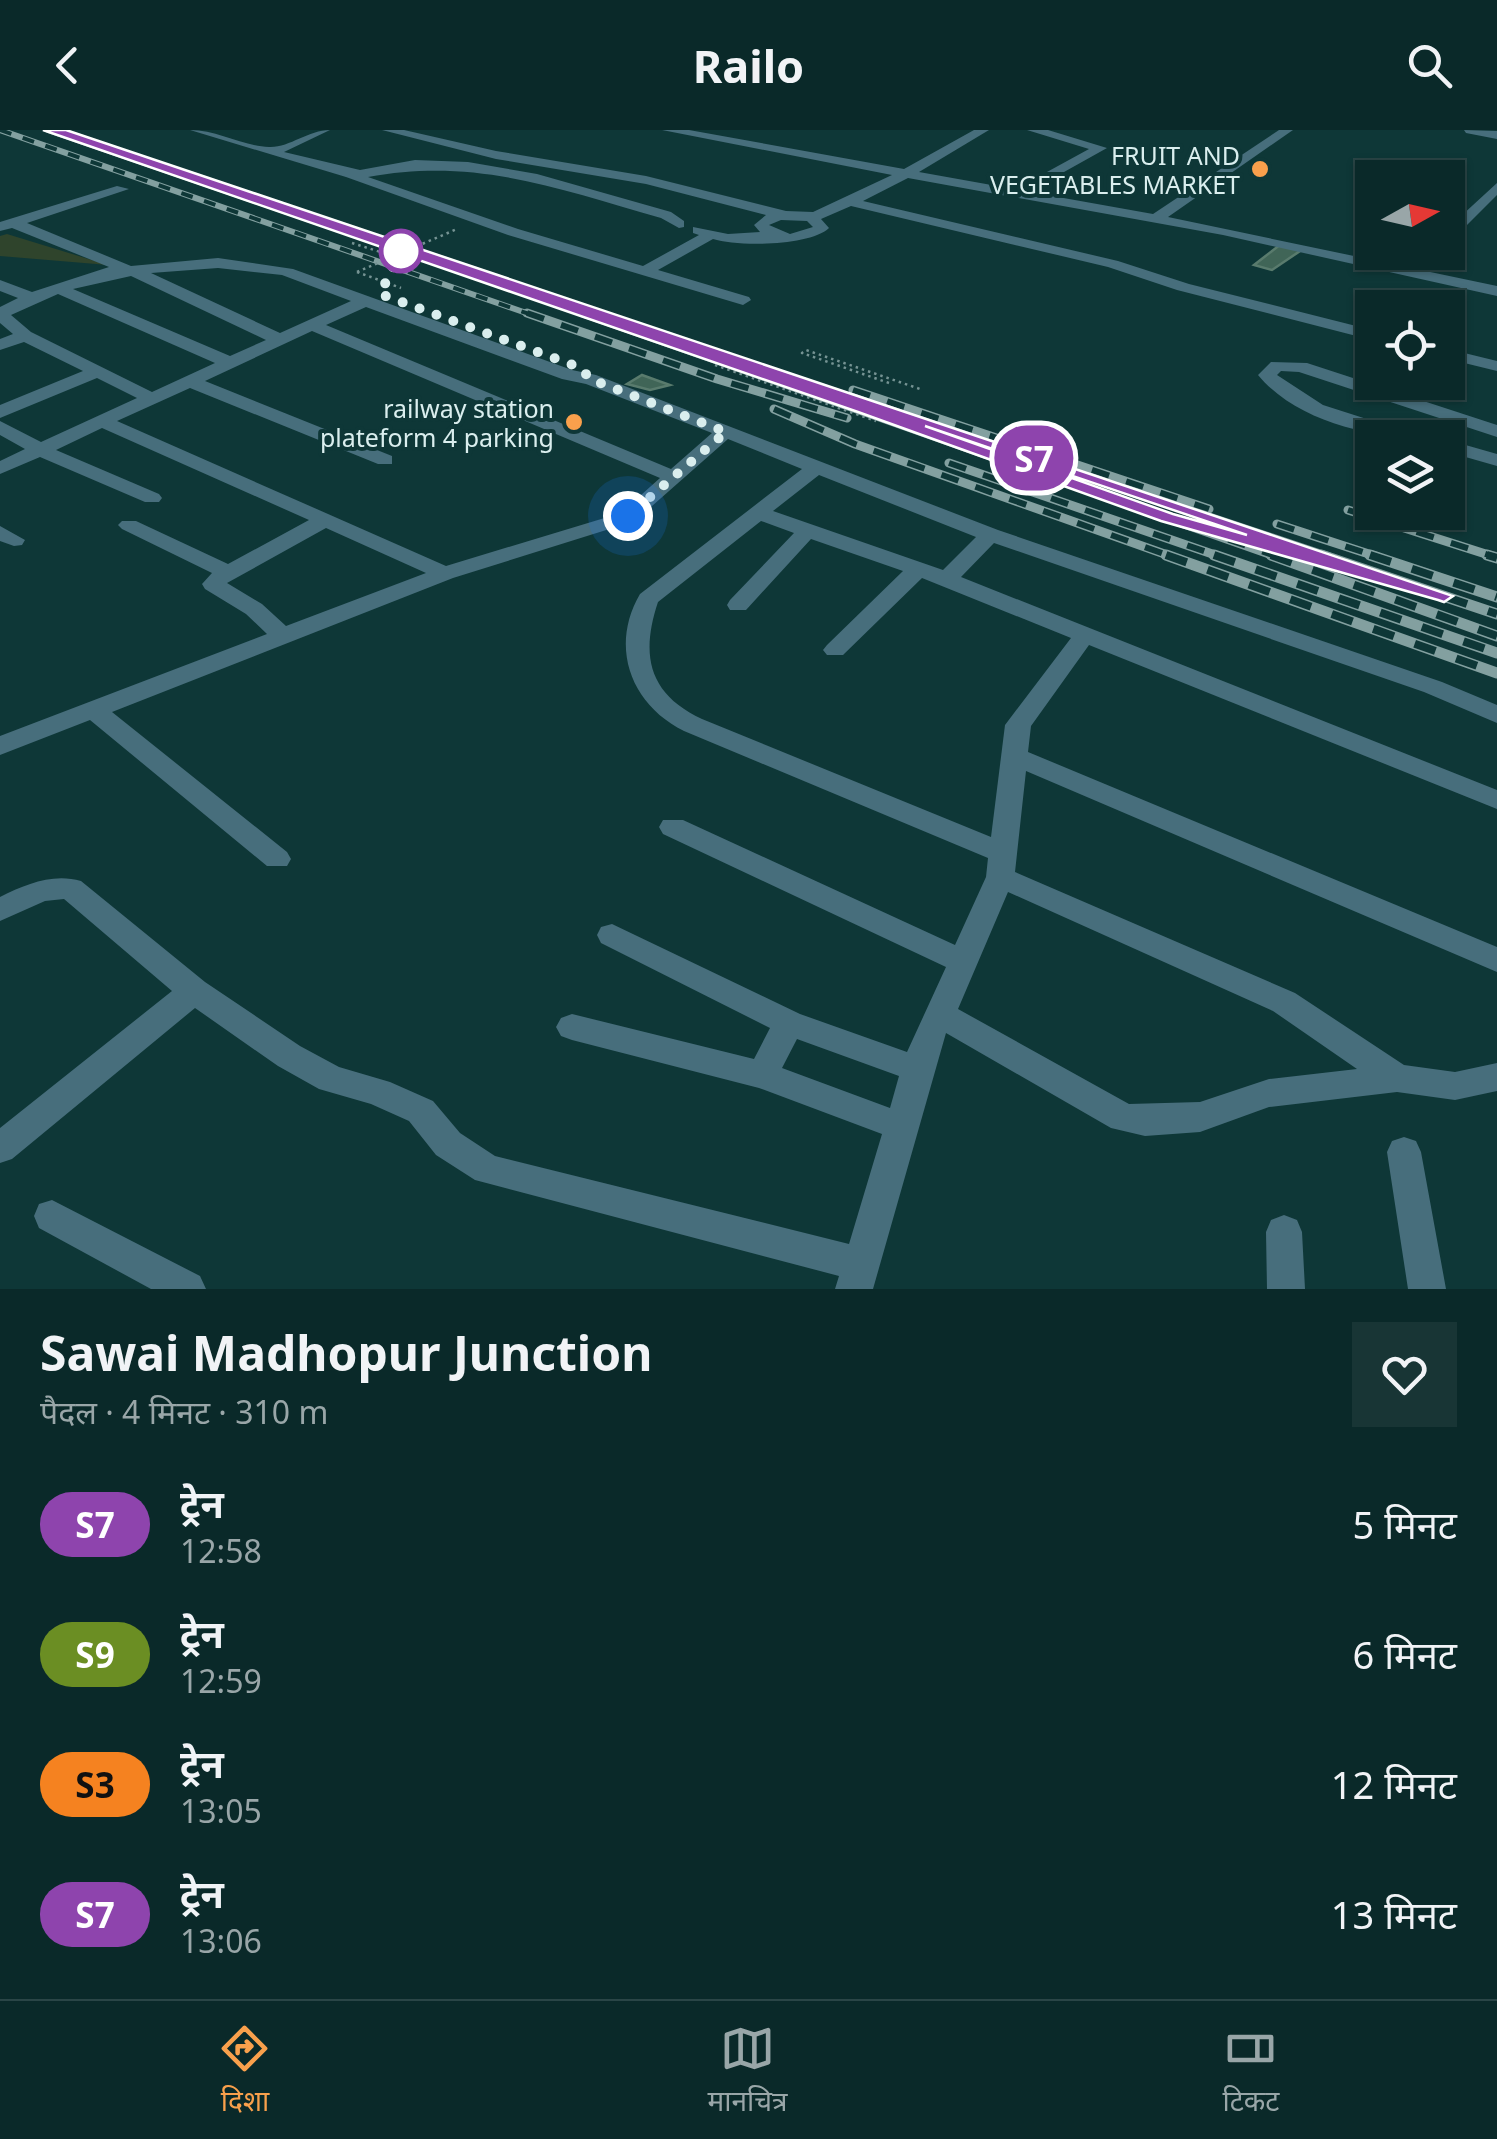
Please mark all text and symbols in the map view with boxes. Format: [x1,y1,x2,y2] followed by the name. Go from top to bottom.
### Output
[693,35,804,96] text: Railo
[40,38,95,93] icon: back
[1402,38,1457,93] icon: search
[990,138,1240,201] place label: FRUIT AND VEGETABLES MARKET
[1249,158,1271,180] marker: FRUIT AND VEGETABLES MARKET
[1355,160,1465,270] north arrow
[1355,160,1465,530] map controls
[380,230,422,272] unlabelled marker
[1355,290,1465,400] button: locate
[320,391,554,454] place label: railway station plateform 4 parking
[563,411,585,433] marker: railway station plateform 4 parking
[1355,420,1465,530] button: layers
[989,426,1079,490] line badge: S7
[1014,435,1054,482] text: S7
[603,491,653,541] your location
[40,1320,652,1385] text: Sawai Madhopur Junction
[1352,1322,1457,1427] button: heart
[40,1390,328,1433] text: पैदल · 4 मिनट · 310 m
[180,1477,224,1529] text: ट्रेन
[1353,1498,1457,1550] text: 5 मिनट
[75,1501,115,1548] text: S7
[180,1529,262,1572] text: 12:58
[180,1607,224,1659] text: ट्रेन
[1353,1628,1457,1680] text: 6 मिनट
[75,1631,115,1678] text: S9
[180,1659,262,1702] text: 12:59
[180,1737,224,1789] text: ट्रेन
[1331,1758,1457,1810] text: 12 मिनट
[75,1761,115,1808] text: S3
[180,1789,262,1832] text: 13:05
[180,1867,224,1919] text: ट्रेन
[1331,1888,1457,1940] text: 13 मिनट
[75,1891,115,1938] text: S7
[180,1919,262,1962] text: 13:06
[217,2021,272,2119] tab: दिशा
[707,2021,788,2119] tab: मानचित्र
[1222,2021,1279,2119] tab: टिकट

